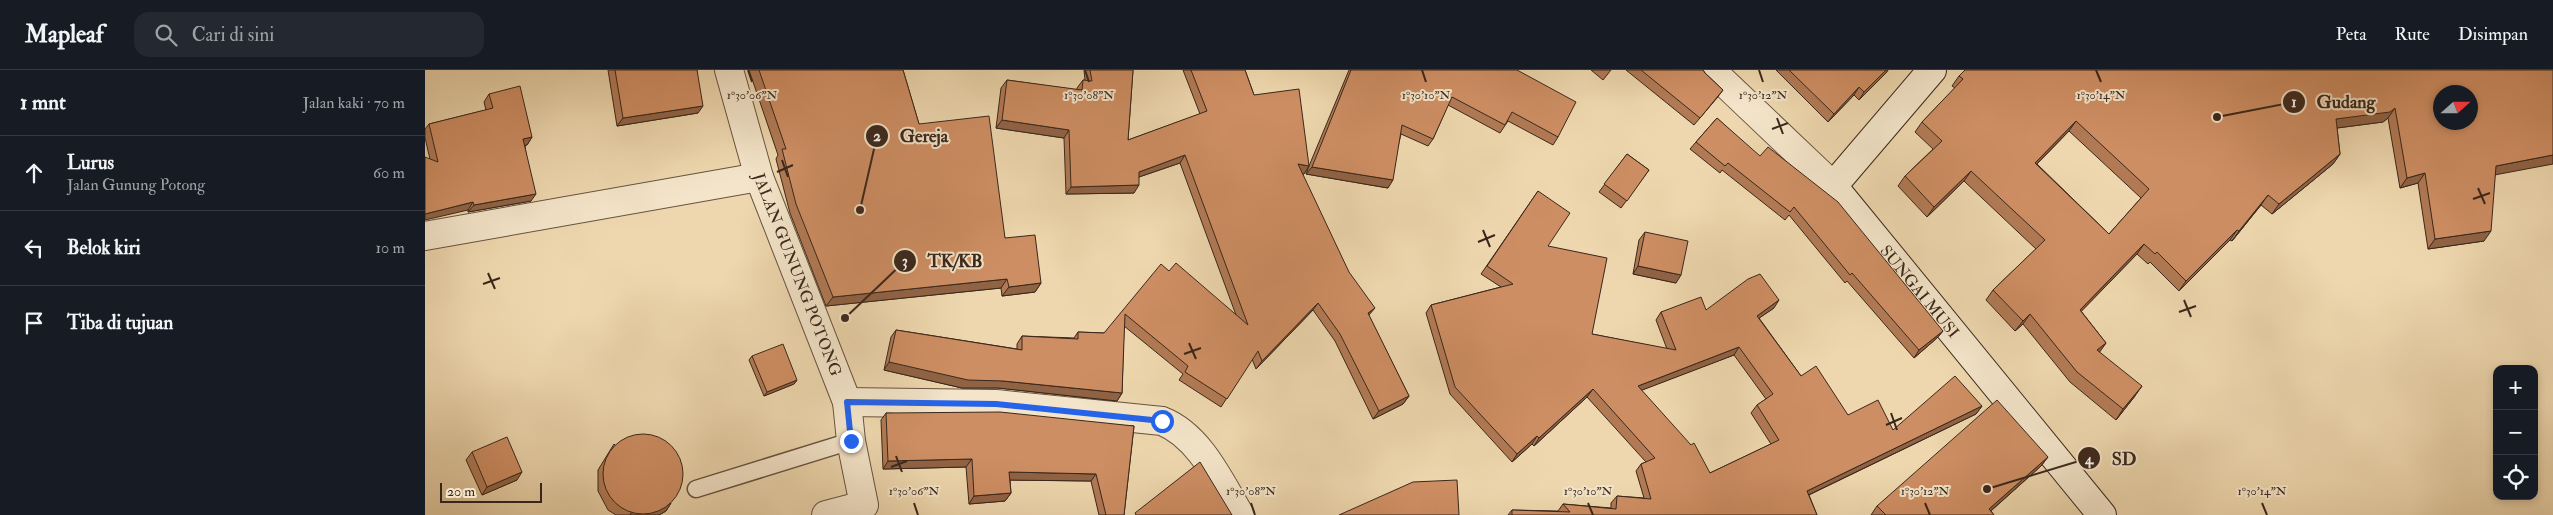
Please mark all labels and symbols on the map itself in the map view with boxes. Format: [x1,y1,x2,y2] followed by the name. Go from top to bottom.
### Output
[2281,85,2385,118] callout: Gudang
[2433,85,2478,130] north arrow
[727,88,778,103] text: 1°30'06"N
[1064,88,1114,103] text: 1°30'08"N
[1402,88,1451,103] text: 1°30'10"N
[1739,88,1788,103] text: 1°30'12"N
[2076,88,2126,103] text: 1°30'14"N
[2317,91,2377,114] text: Gudang
[2291,93,2297,112] text: 1
[864,120,958,153] callout: Gereja
[900,125,949,148] text: Gereja
[873,127,881,146] text: 2
[747,170,846,379] street label: JALAN GUNUNG POTONG
[1876,241,1963,342] street label: SUNGAI MUSI
[892,244,992,277] callout: TK/KB
[927,250,983,273] text: TK/KB
[902,252,908,271] text: 3
[1151,410,1174,433] route start
[840,430,863,453] route end
[2077,442,2147,475] callout: SD
[2112,448,2137,471] text: SD
[2084,450,2094,469] text: 4
[440,480,543,503] scale bar
[889,484,940,499] text: 1°30'06"N
[1226,484,1276,499] text: 1°30'08"N
[1564,484,1613,499] text: 1°30'10"N
[1901,484,1950,499] text: 1°30'12"N
[2237,484,2287,499] text: 1°30'14"N

